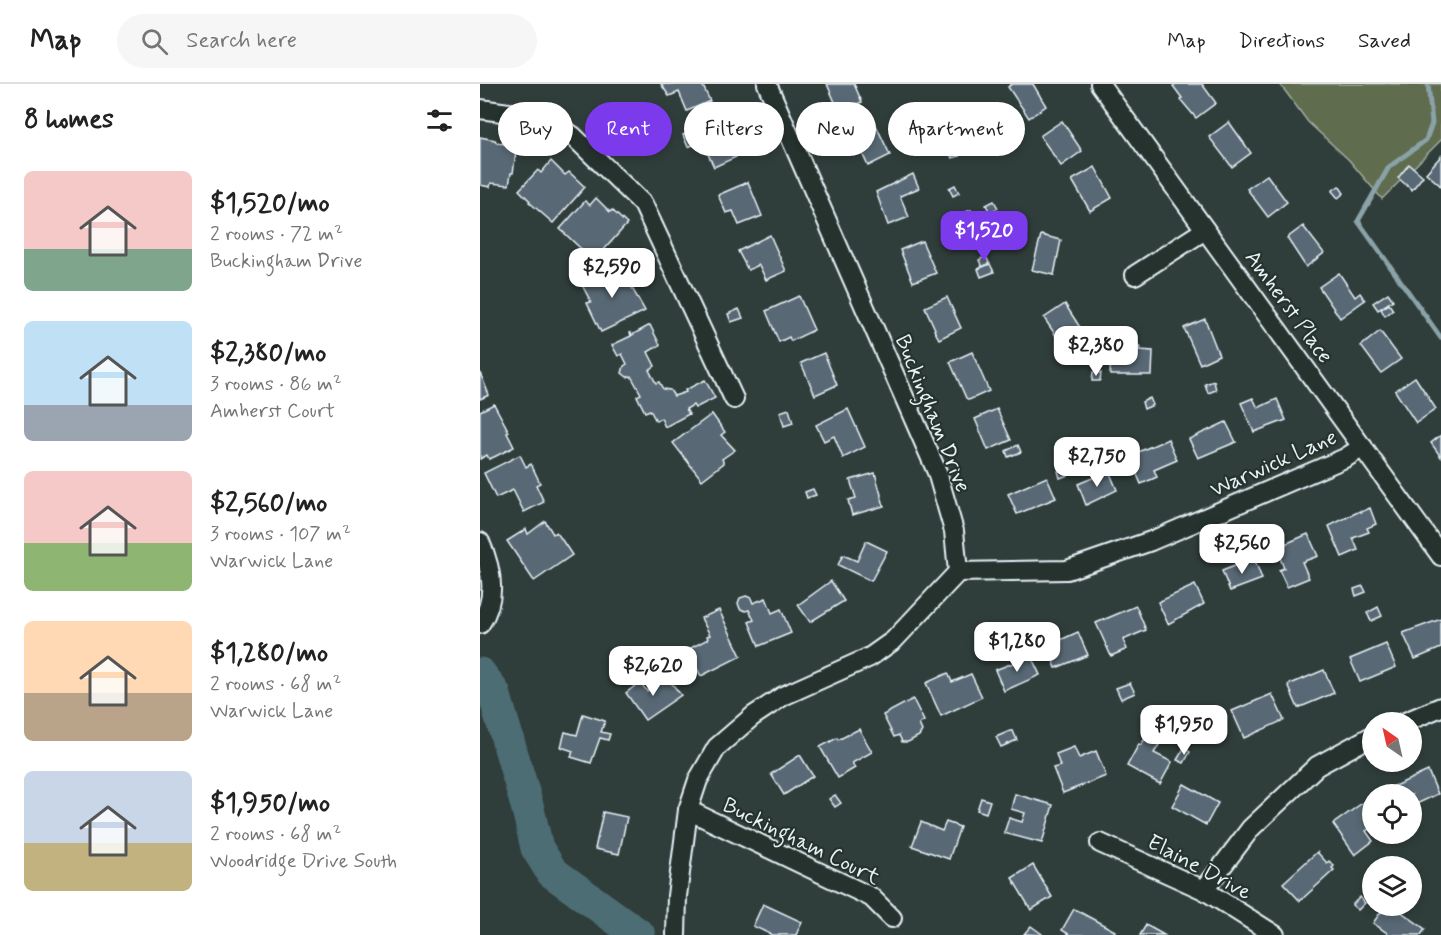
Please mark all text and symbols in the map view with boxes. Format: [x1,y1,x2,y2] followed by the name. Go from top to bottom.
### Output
[117,14,537,68] search box
[30,23,81,60] text: Map
[138,25,171,58] icon: search
[186,27,297,55] text: Search here
[1167,27,1206,55] text: Map
[1239,27,1325,55] text: Directions
[1358,27,1411,55] text: Saved
[498,102,573,156] chip: Buy
[585,102,672,156] chip: Rent
[684,102,784,156] chip: Filters
[796,102,876,156] chip: New
[888,102,1025,156] chip: Apartment
[24,103,114,137] text: 8 homes
[423,104,456,137] icon: filters
[210,187,330,221] text: $1,520/mo
[72,195,144,267] icon: home
[935,211,1033,262] pin: $1,520
[955,217,1013,244] text: $1,520
[210,221,343,248] text: 2 rooms · 72 m²
[1238,245,1339,369] street label: Amherst Place
[210,248,362,275] text: Buckingham Drive
[563,248,661,299] pin: $2,590
[583,254,641,281] text: $2,590
[1047,326,1145,377] pin: $2,380
[885,331,977,498] street label: Buckingham Drive
[1068,332,1124,359] text: $2,380
[210,337,326,371] text: $2,380/mo
[72,345,144,417] icon: home
[210,371,342,398] text: 3 rooms · 86 m²
[210,398,335,425] text: Amherst Court
[1206,423,1341,504] street label: Warwick Lane
[1048,437,1146,488] pin: $2,750
[1068,443,1126,470] text: $2,750
[210,487,327,521] text: $2,560/mo
[72,495,144,567] icon: home
[210,521,351,548] text: 3 rooms · 107 m²
[1193,524,1291,575] pin: $2,560
[1213,530,1271,557] text: $2,560
[210,548,333,575] text: Warwick Lane
[968,622,1066,673] pin: $1,280
[988,628,1046,655] text: $1,280
[210,637,328,671] text: $1,280/mo
[72,645,144,717] icon: home
[604,646,702,697] pin: $2,620
[623,652,683,679] text: $2,620
[210,671,341,698] text: 2 rooms · 68 m²
[210,698,333,725] text: Warwick Lane
[1135,705,1233,756] pin: $1,950
[1154,711,1214,738] text: $1,950
[1362,712,1422,772] north arrow
[1362,712,1422,916] map controls
[1362,784,1422,844] button: locate
[210,787,330,821] text: $1,950/mo
[716,792,884,895] street label: Buckingham Court
[72,795,144,867] icon: home
[210,821,341,848] text: 2 rooms · 68 m²
[1142,829,1256,907] street label: Elaine Drive
[210,848,397,875] text: Woodridge Drive South
[1362,856,1422,916] button: layers

